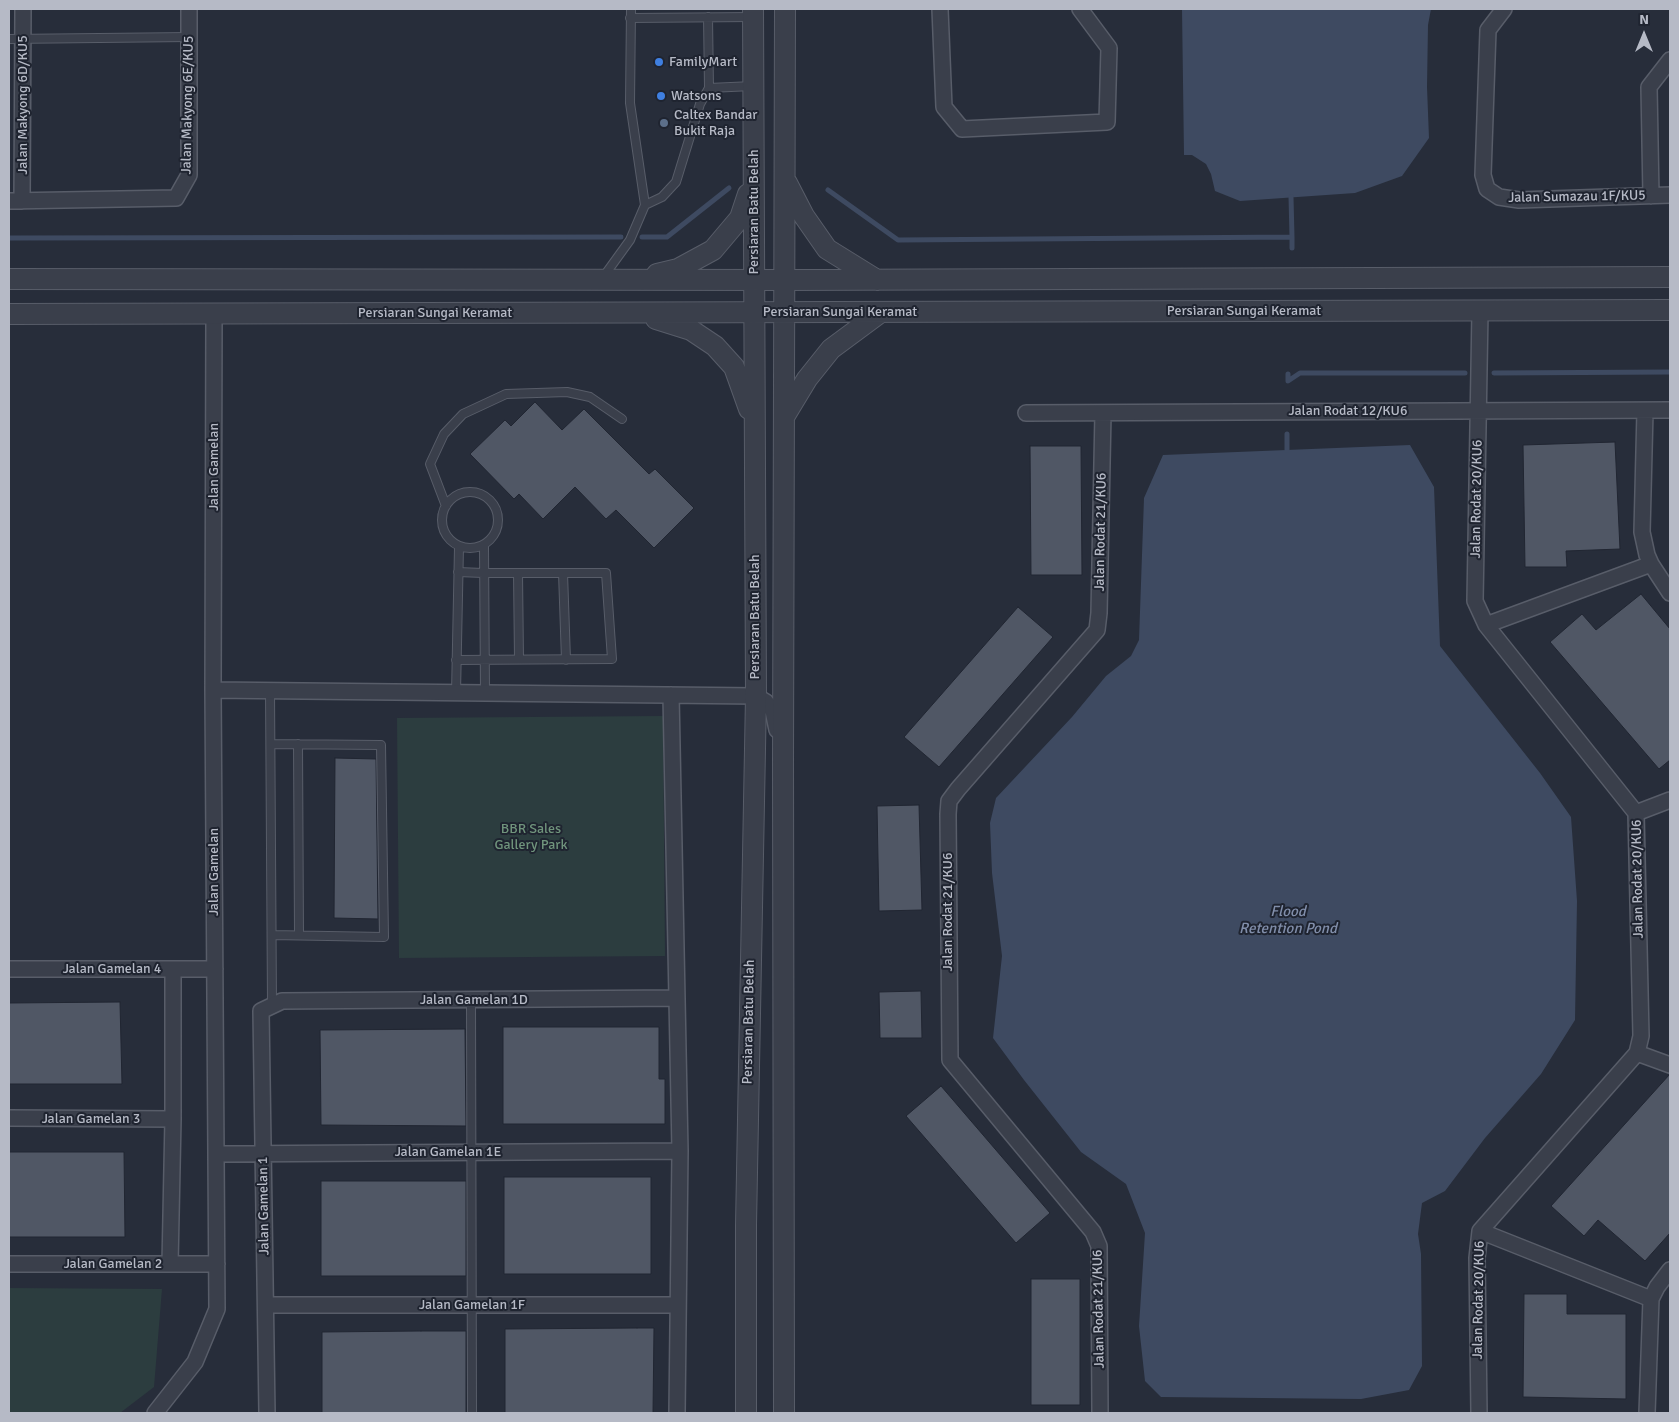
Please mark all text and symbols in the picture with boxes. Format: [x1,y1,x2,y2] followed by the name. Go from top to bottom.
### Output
[1619,10,1669,60] north arrow
[1639,11,1649,28] text: N
[15,35,31,175] street label: Jalan Makyong 6D/KU5
[178,36,198,174] street label: Jalan Makyong 6E/KU5
[669,54,737,70] place label: FamilyMart
[653,56,665,68] marker: FamilyMart
[671,88,721,104] place label: Watsons
[655,90,667,102] marker: Watsons
[674,107,758,140] place label: Caltex Bandar Bukit Raja
[658,117,670,129] marker: Caltex Bandar Bukit Raja
[746,149,762,275] street label: Persiaran Batu Belah
[1508,187,1646,207] street label: Jalan Sumazau 1F/KU5
[1167,303,1321,319] street label: Persiaran Sungai Keramat
[763,304,917,320] street label: Persiaran Sungai Keramat
[358,305,512,321] street label: Persiaran Sungai Keramat
[1288,403,1408,419] street label: Jalan Rodat 12/KU6
[206,423,222,511] street label: Jalan Gamelan
[1468,439,1486,559] street label: Jalan Rodat 20/KU6
[1092,472,1110,592] street label: Jalan Rodat 21/KU6
[747,554,763,680] street label: Persiaran Batu Belah
[1629,819,1647,939] street label: Jalan Rodat 20/KU6
[494,821,568,854] park label: BBR Sales Gallery Park
[206,828,222,916] street label: Jalan Gamelan
[940,852,956,972] street label: Jalan Rodat 21/KU6
[1239,903,1337,938] water label: Flood Retention Pond
[740,959,758,1085] street label: Persiaran Batu Belah
[63,961,161,977] street label: Jalan Gamelan 4
[420,992,528,1008] street label: Jalan Gamelan 1D
[42,1111,140,1127] street label: Jalan Gamelan 3
[395,1144,501,1160] street label: Jalan Gamelan 1E
[255,1156,273,1256] street label: Jalan Gamelan 1
[1470,1240,1488,1360] street label: Jalan Rodat 20/KU6
[1090,1249,1108,1369] street label: Jalan Rodat 21/KU6
[64,1256,162,1272] street label: Jalan Gamelan 2
[419,1297,525,1313] street label: Jalan Gamelan 1F

